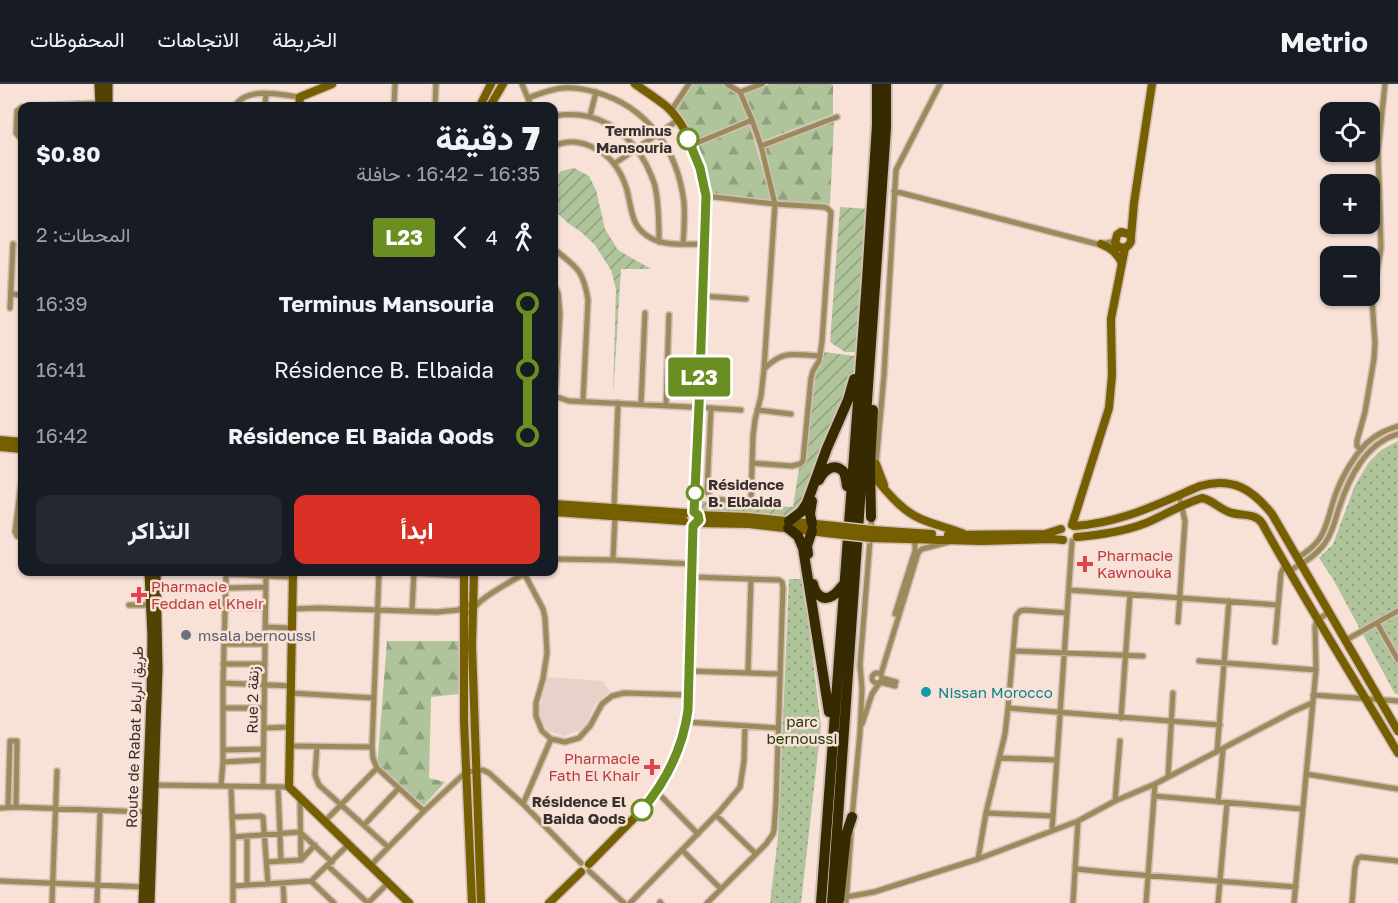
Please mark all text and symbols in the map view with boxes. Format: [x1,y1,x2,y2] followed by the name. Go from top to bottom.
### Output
[1280,25,1368,58] text: Metrio
[30,26,125,52] text: المحفوظات
[158,26,239,52] text: الاتجاهات
[272,26,337,52] text: الخريطة
[1320,102,1380,306] map controls
[1320,102,1380,162] button: locate
[436,118,540,157] text: 7 دقيقة
[596,121,672,156] place label: Terminus Mansouria
[677,128,699,150] marker: Terminus Mansouria
[36,140,100,167] text: $0.80
[356,161,540,185] text: 16:35 – 16:42 · حافلة
[1320,174,1380,234] button: +
[444,221,477,254] icon: back
[507,221,540,254] icon: walk
[36,222,130,246] text: المحطات: 2
[385,224,423,250] text: L23
[486,225,498,249] text: 4
[1320,246,1380,306] button: −
[279,290,494,317] text: Terminus Mansouria
[36,291,88,315] text: 16:39
[274,356,494,383] text: Résidence B. Elbaida
[36,357,86,381] text: 16:41
[664,358,734,396] line badge: L23
[680,364,718,390] text: L23
[228,422,494,449] text: Résidence El Baida Qods
[36,423,88,447] text: 16:42
[708,475,784,510] place label: Résidence B. Elbaida
[686,484,704,502] marker: Résidence B. Elbaida
[36,495,282,564] button: التذاكر
[294,495,540,564] button: ابدأ
[1097,546,1173,581] place label: Pharmacie Kawnouka
[1078,557,1092,571] marker: Pharmacie Kawnouka
[151,577,264,612] place label: Pharmacie Feddan el Kheir
[132,588,146,602] marker: Pharmacie Feddan el Kheir
[198,626,316,644] place label: msala bernoussi
[179,628,193,642] marker: msala bernoussi
[122,645,148,828] street label: Route de Rabat طريق الرباط
[242,666,263,734] street label: Rue 2 زنقة
[938,683,1053,701] place label: Nissan Morocco
[919,685,933,699] marker: Nissan Morocco
[767,712,838,747] park label: parc bernoussi
[548,749,640,784] place label: Pharmacie Fath El Khair
[645,760,659,774] marker: Pharmacie Fath El Khair
[532,792,626,827] place label: Résidence El Baida Qods
[631,799,653,821] marker: Résidence El Baida Qods

